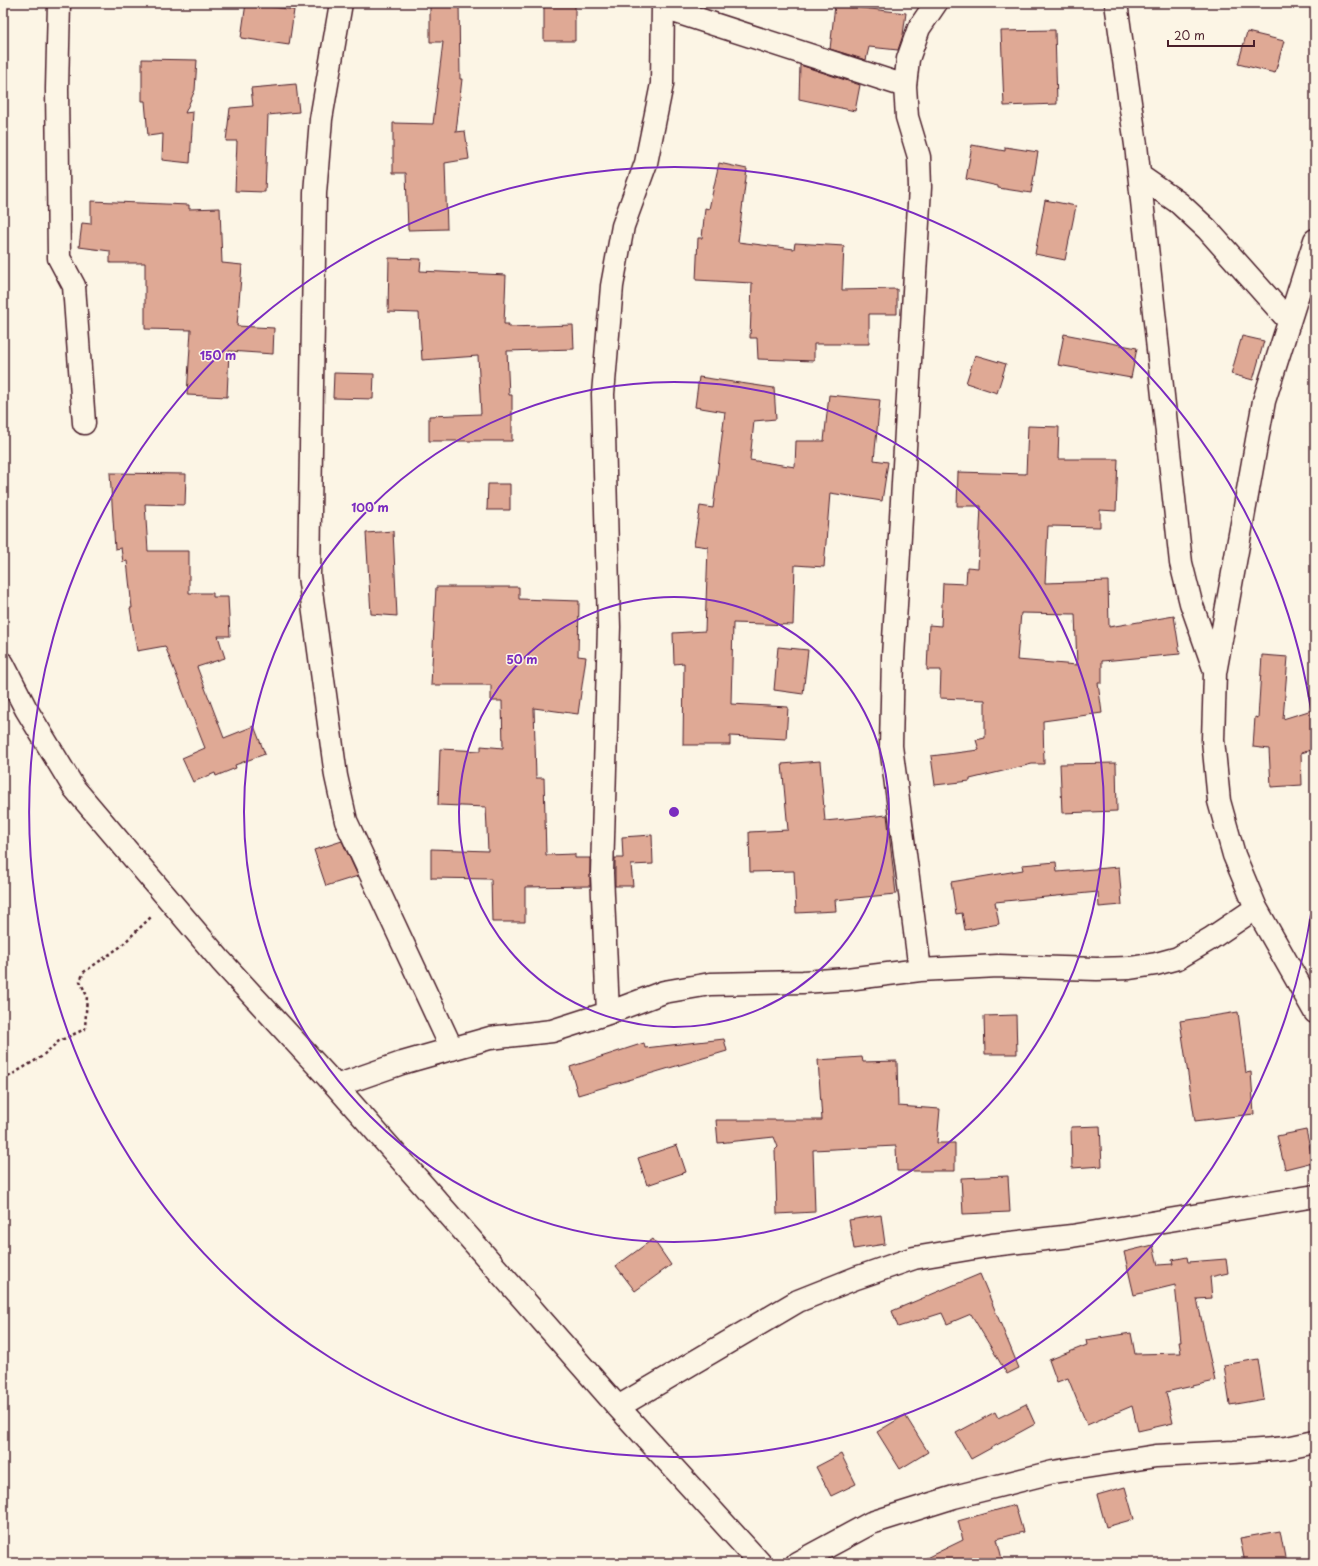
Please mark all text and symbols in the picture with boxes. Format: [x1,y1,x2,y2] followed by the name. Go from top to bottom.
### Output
[1168,22,1254,48] scale bar
[1174,26,1205,44] text: 20 m
[200,346,236,364] text: 150 m
[351,498,389,516] text: 100 m
[506,650,538,668] text: 50 m
[667,805,681,819] centre of rings

